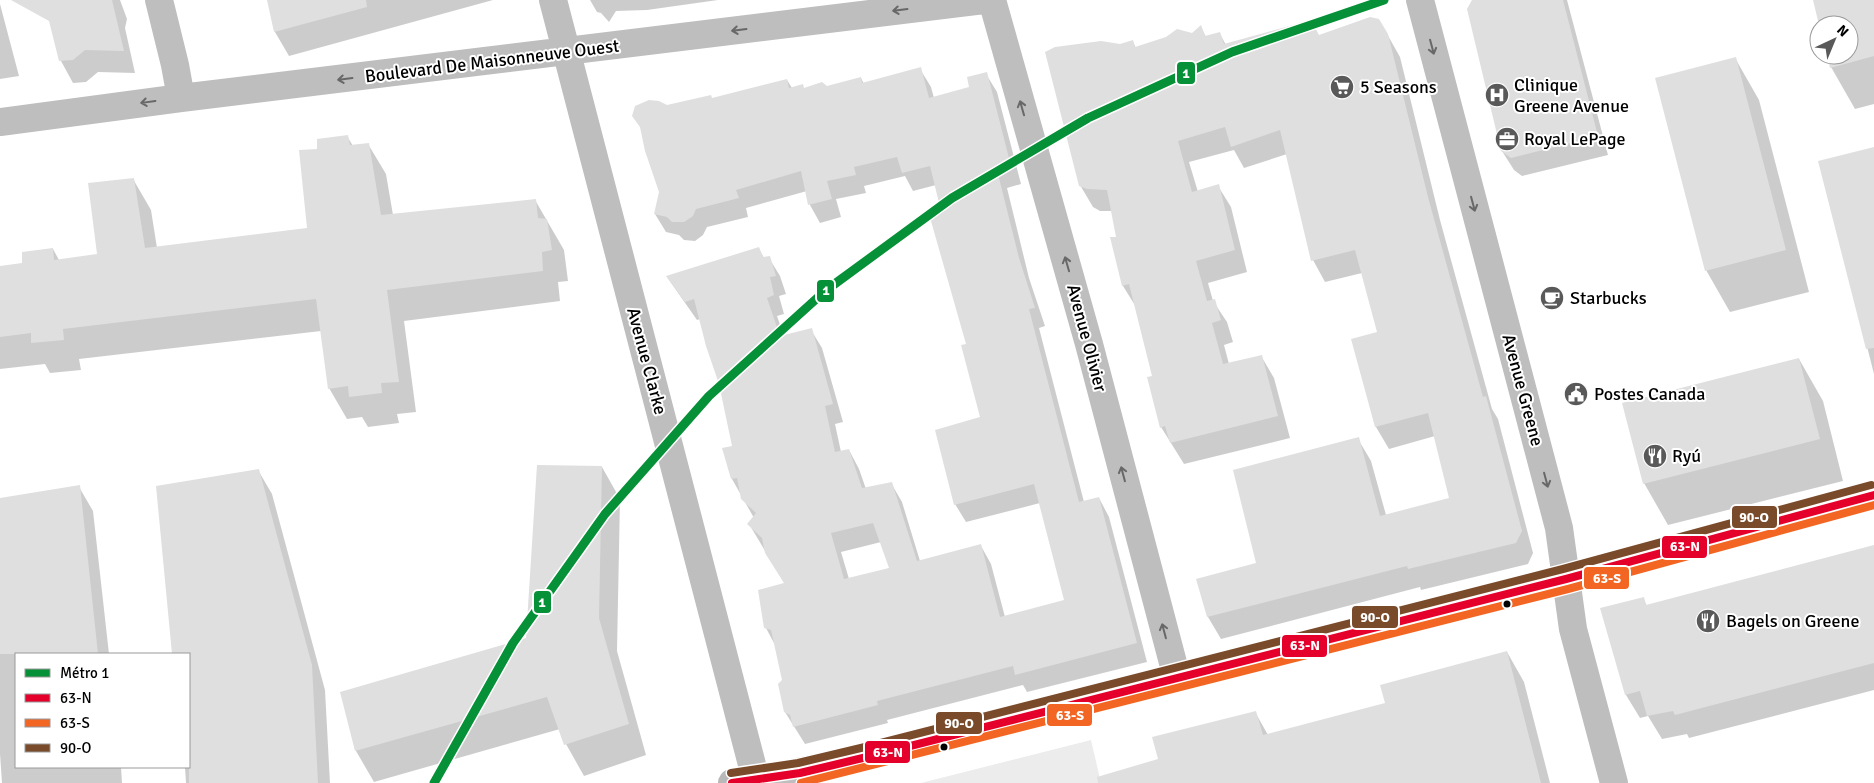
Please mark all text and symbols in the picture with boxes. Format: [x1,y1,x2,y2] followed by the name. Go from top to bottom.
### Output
[893,5,909,15] one-way arrow
[1809,15,1859,65] north arrow
[1833,22,1852,41] text: N
[731,25,747,35] one-way arrow
[364,34,620,88] street label: Boulevard De Maisonneuve Ouest
[1428,39,1437,55] one-way arrow
[1176,61,1196,85] line badge: 1
[1182,65,1190,82] text: 1
[337,74,353,84] one-way arrow
[1329,74,1355,100] supermarket icon: 5 Seasons
[1514,74,1629,117] place label: Clinique Greene Avenue
[1360,76,1437,98] place label: 5 Seasons
[1484,82,1510,108] hospital icon: Clinique Greene Avenue
[141,98,157,108] one-way arrow
[1017,100,1027,116] one-way arrow
[1494,126,1520,152] office icon: Royal LePage
[1524,128,1626,150] place label: Royal LePage
[1469,196,1478,212] one-way arrow
[1061,256,1071,272] one-way arrow
[816,279,835,303] line badge: 1
[822,282,830,299] text: 1
[1062,282,1112,395] street label: Avenue Olivier
[1539,285,1565,311] cafe icon: Starbucks
[1570,287,1647,309] place label: Starbucks
[622,305,672,417] street label: Avenue Clarke
[1497,332,1549,448] street label: Avenue Greene
[1563,381,1589,407] public building icon: Postes Canada
[1594,383,1705,405] place label: Postes Canada
[1642,443,1668,469] restaurant icon: Ryú
[1672,445,1701,467] place label: Ryú
[1118,466,1128,482] one-way arrow
[1542,471,1552,487] one-way arrow
[1731,505,1778,529] line badge: 90-O
[1739,509,1769,526] text: 90-O
[1661,535,1708,559] line badge: 63-N
[1670,538,1700,555] text: 63-N
[1583,566,1630,590] line badge: 63-S
[1593,570,1621,587] text: 63-S
[533,590,552,614] line badge: 1
[538,594,546,611] text: 1
[1502,599,1512,609] unlabelled marker
[1351,605,1399,629] line badge: 90-O
[1695,608,1721,634] restaurant icon: Bagels on Greene
[1360,609,1390,626] text: 90-O
[1726,610,1859,632] place label: Bagels on Greene
[1159,623,1169,639] one-way arrow
[1281,634,1328,658] line badge: 63-N
[1290,637,1320,654] text: 63-N
[15,653,190,768] legend
[60,664,109,682] text: Métro 1
[60,689,92,707] text: 63-N
[1046,703,1093,727] line badge: 63-S
[1056,707,1084,724] text: 63-S
[935,711,983,735] line badge: 90-O
[60,714,90,732] text: 63-S
[944,715,974,732] text: 90-O
[60,739,91,757] text: 90-O
[864,740,911,764] line badge: 63-N
[939,742,949,752] unlabelled marker
[873,744,903,761] text: 63-N

